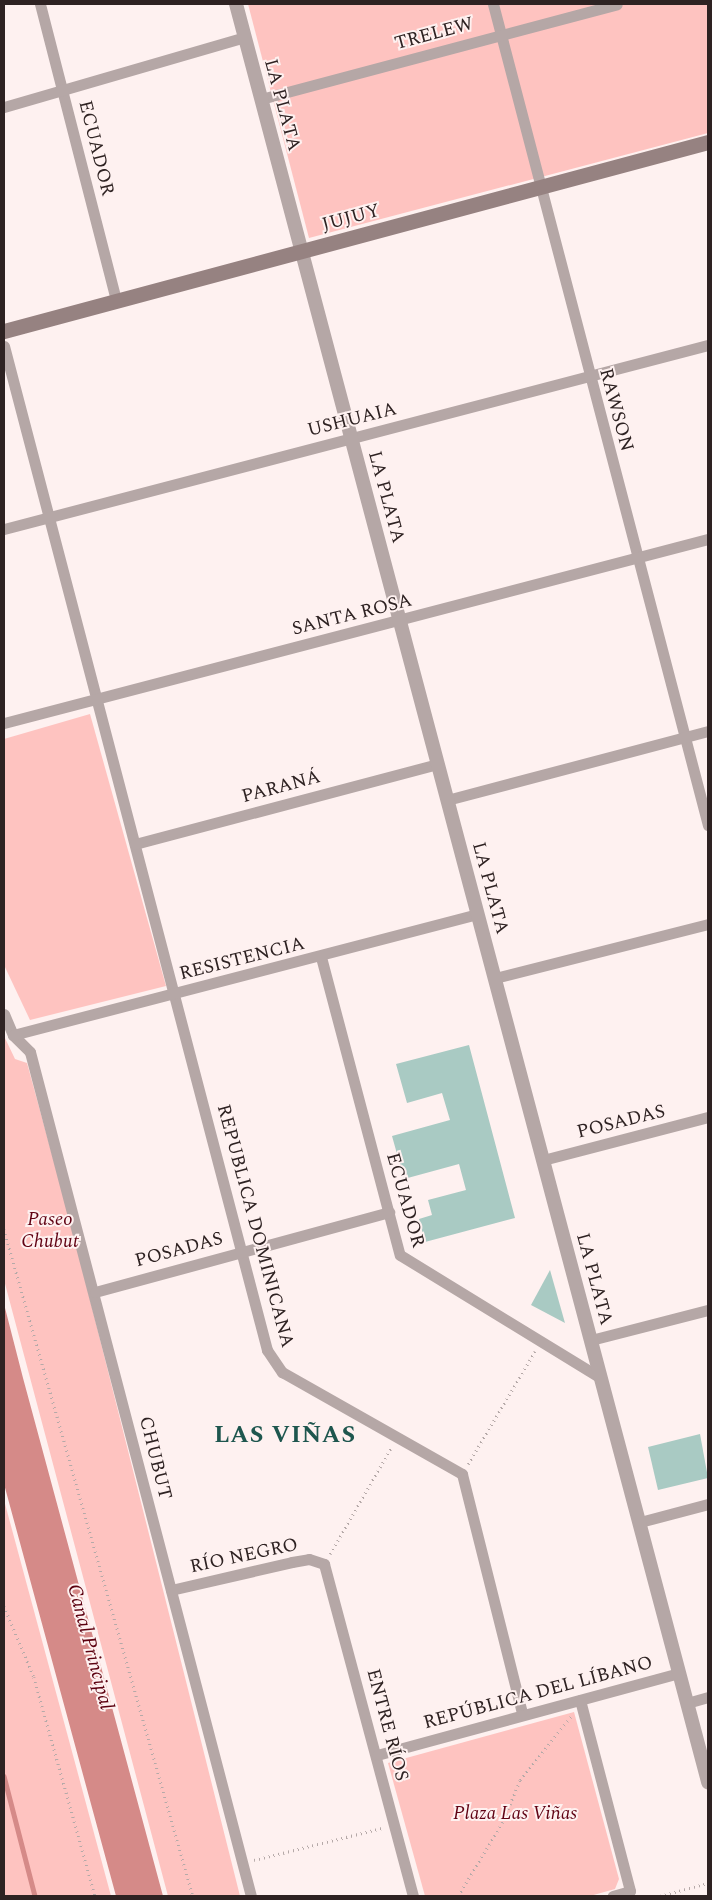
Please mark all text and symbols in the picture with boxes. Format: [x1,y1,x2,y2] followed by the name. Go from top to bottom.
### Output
[392,13,476,55] street label: TRELEW
[259,56,305,154] street label: LA PLATA
[73,98,119,198] street label: ECUADOR
[320,199,382,237] street label: JUJUY
[594,366,638,454] street label: RAWSON
[305,398,399,442] street label: USHUAIA
[363,448,409,546] street label: LA PLATA
[290,589,414,641] street label: SANTA ROSA
[239,766,323,808] street label: PARANÁ
[467,839,513,937] street label: LA PLATA
[177,932,307,986] street label: RESISTENCIA
[575,1100,667,1144] street label: POSADAS
[211,1102,299,1350] street label: REPUBLICA DOMINICANA
[381,1150,429,1250] street label: ECUADOR
[21,1209,79,1253] park label: Paseo Chubut
[133,1227,225,1273] street label: POSADAS
[571,1230,617,1328] street label: LA PLATA
[134,1414,176,1502] street label: CHUBUT
[213,1422,357,1450] district label: LAS VIÑAS
[188,1533,300,1579] street label: RÍO NEGRO
[62,1582,118,1712] water label: Canal Principal
[421,1651,655,1735] street label: REPÚBLICA DEL LÍBANO
[361,1666,413,1784] street label: ENTRE RÍOS
[453,1803,577,1825] park label: Plaza Las Viñas

